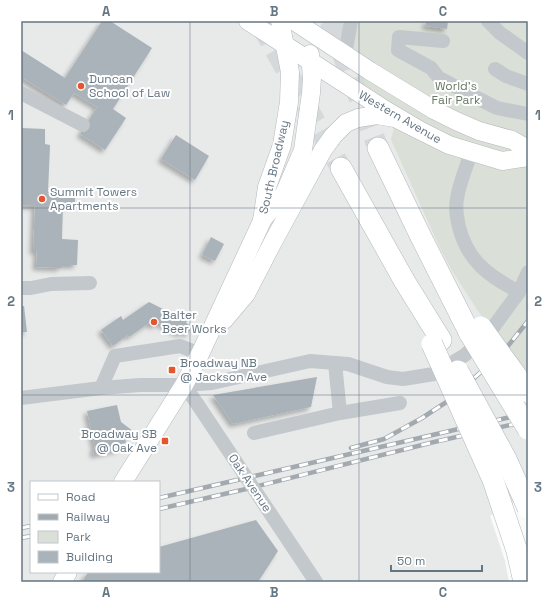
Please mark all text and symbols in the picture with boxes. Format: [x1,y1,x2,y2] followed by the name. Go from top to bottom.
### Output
[102,3,111,20] text: A
[270,3,279,20] text: B
[439,3,447,20] text: C
[89,71,170,101] place label: Duncan School of Law
[432,78,481,108] park label: World's Fair Park
[76,81,86,91] marker: Duncan School of Law
[356,87,444,147] street label: Western Avenue
[8,107,14,124] text: 1
[535,107,541,124] text: 1
[255,119,293,215] street label: South Broadway
[50,184,137,214] place label: Summit Towers Apartments
[37,194,47,204] marker: Summit Towers Apartments
[7,293,15,310] text: 2
[534,293,542,310] text: 2
[162,307,227,337] place label: Balter Beer Works
[149,317,159,327] marker: Balter Beer Works
[180,355,267,385] place label: Broadway NB @ Jackson Ave
[167,365,177,375] marker: Broadway NB @ Jackson Ave
[81,426,157,456] place label: Broadway SB @ Oak Ave
[160,436,170,446] marker: Broadway SB @ Oak Ave
[225,451,275,515] street label: Oak Avenue
[7,479,15,496] text: 3
[534,479,542,496] text: 3
[30,481,160,573] legend
[66,489,95,505] text: Road
[66,509,110,525] text: Railway
[66,529,91,545] text: Park
[391,547,482,573] scale bar
[66,549,113,565] text: Building
[397,553,425,569] text: 50 m
[102,584,111,601] text: A
[270,584,279,601] text: B
[439,584,447,601] text: C

